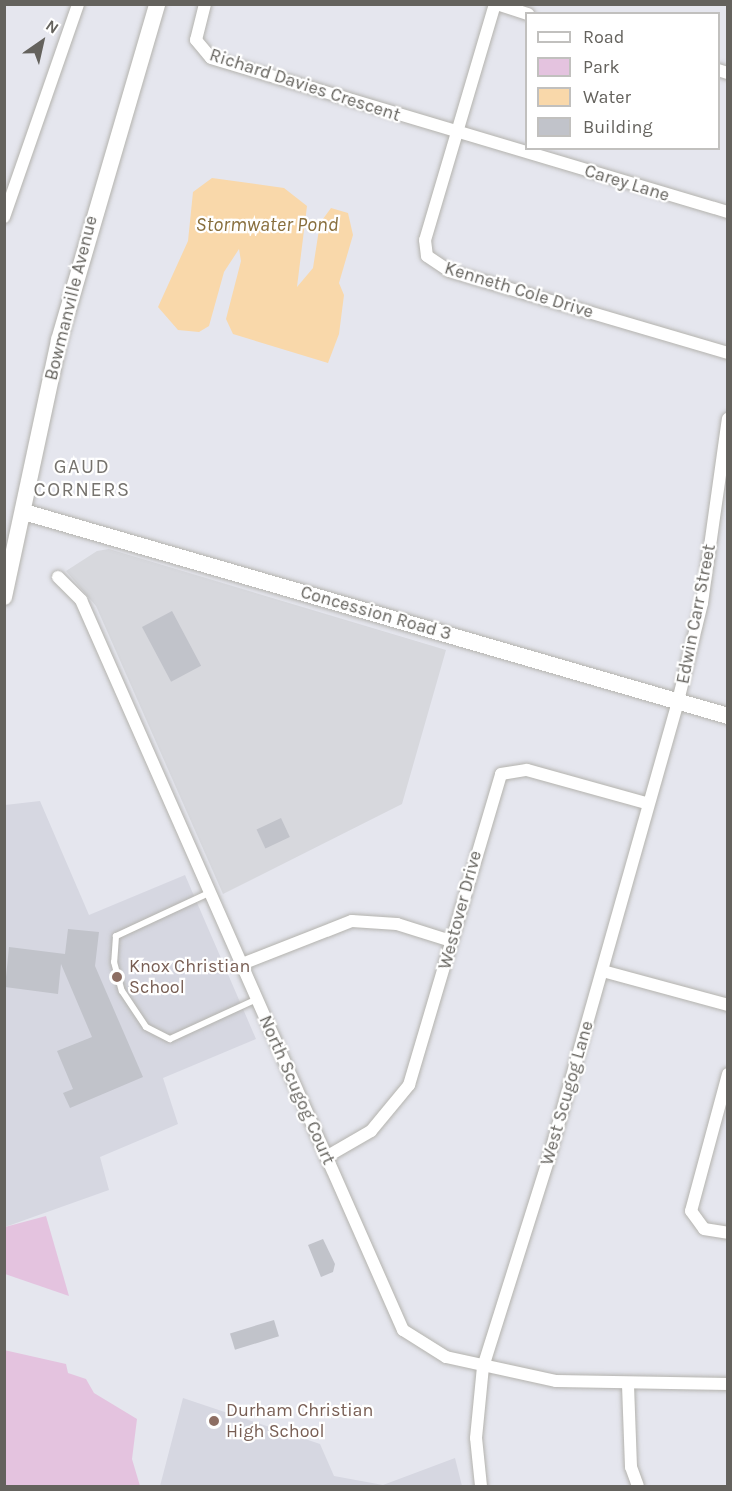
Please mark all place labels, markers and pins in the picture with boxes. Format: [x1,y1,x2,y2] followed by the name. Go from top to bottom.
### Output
[129,956,250,998] place label: Knox Christian School
[110,970,124,984] marker: Knox Christian School
[226,1400,373,1442] place label: Durham Christian High School
[207,1414,221,1428] marker: Durham Christian High School

